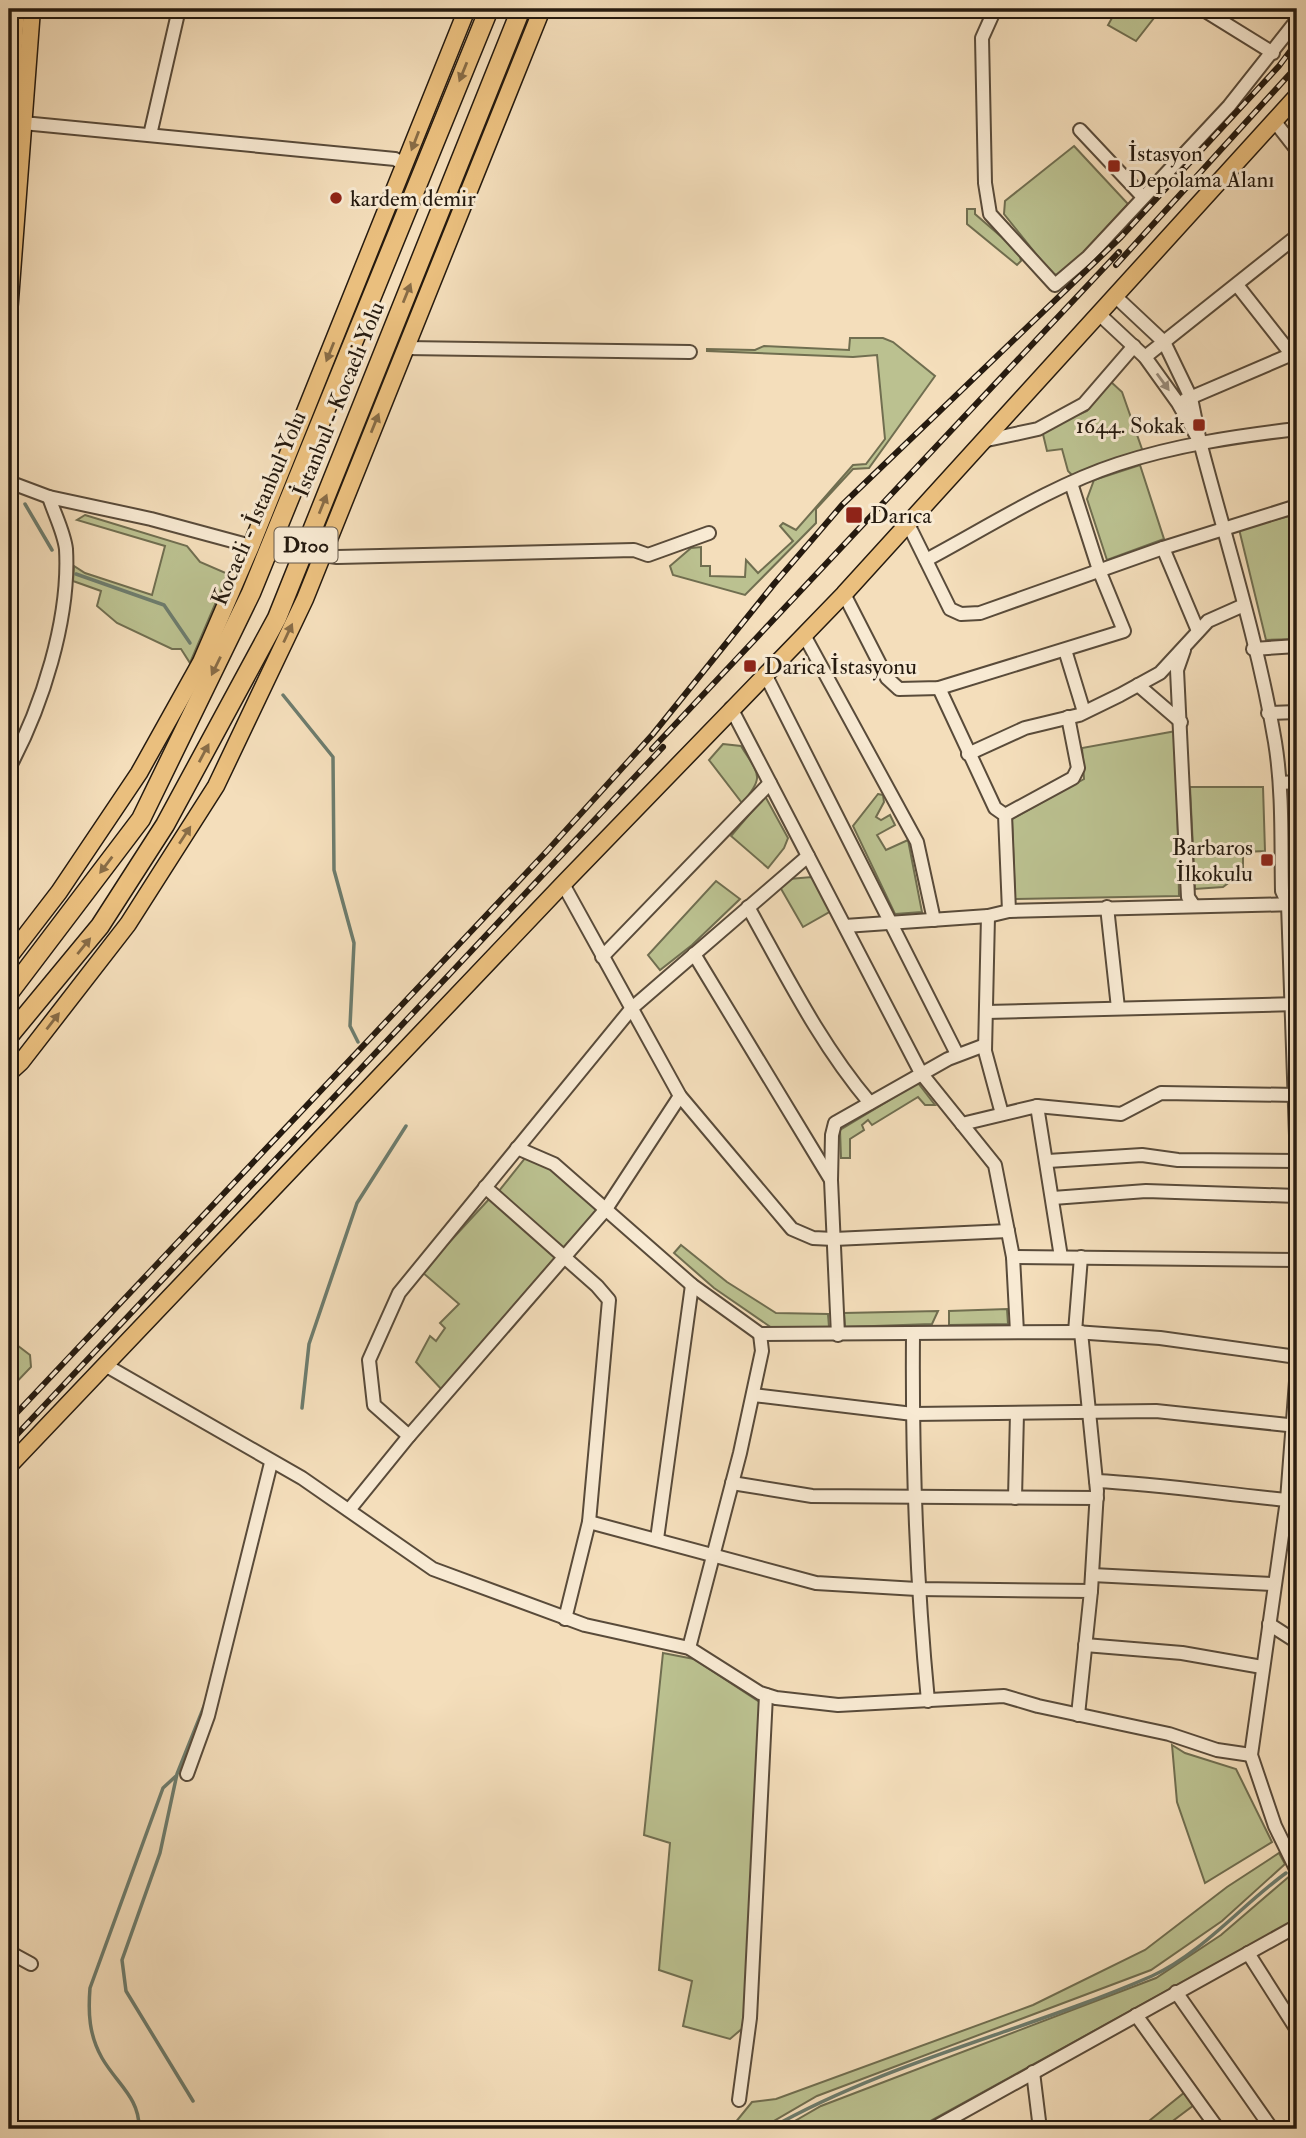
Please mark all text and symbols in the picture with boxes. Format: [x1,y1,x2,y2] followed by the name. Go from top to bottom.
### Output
[458,62,469,83] one-way arrow
[409,130,420,151] one-way arrow
[1128,139,1274,195] place label: İstasyon Depolama Alanı
[1106,158,1122,174] marker: İstasyon Depolama Alanı
[350,184,476,213] place label: kardem demir
[328,190,344,206] marker: kardem demir
[402,282,413,303] one-way arrow
[286,297,391,501] street label: İstanbul - Kocaeli Yolu
[324,341,335,362] one-way arrow
[1156,373,1170,391] one-way arrow
[204,407,313,610] street label: Kocaeli - İstanbul Yolu
[1076,411,1185,440] place label: 1644. Sokak
[370,413,381,434] one-way arrow
[1191,417,1207,433] marker: 1644. Sokak
[317,494,328,515] one-way arrow
[870,501,932,530] place label: Darıca
[844,505,864,525] marker: Darıca
[274,528,338,562] road number: D100
[283,623,294,643] one-way arrow
[764,652,917,681] place label: Darica İstasyonu
[210,656,221,676] one-way arrow
[742,658,758,674] marker: Darica İstasyonu
[198,744,210,763] one-way arrow
[178,826,191,845] one-way arrow
[1172,833,1253,888] place label: Barbaros İlkokulu
[1259,852,1275,868] marker: Barbaros İlkokulu
[99,855,114,873] one-way arrow
[76,938,91,955] one-way arrow
[45,1012,60,1030] one-way arrow

